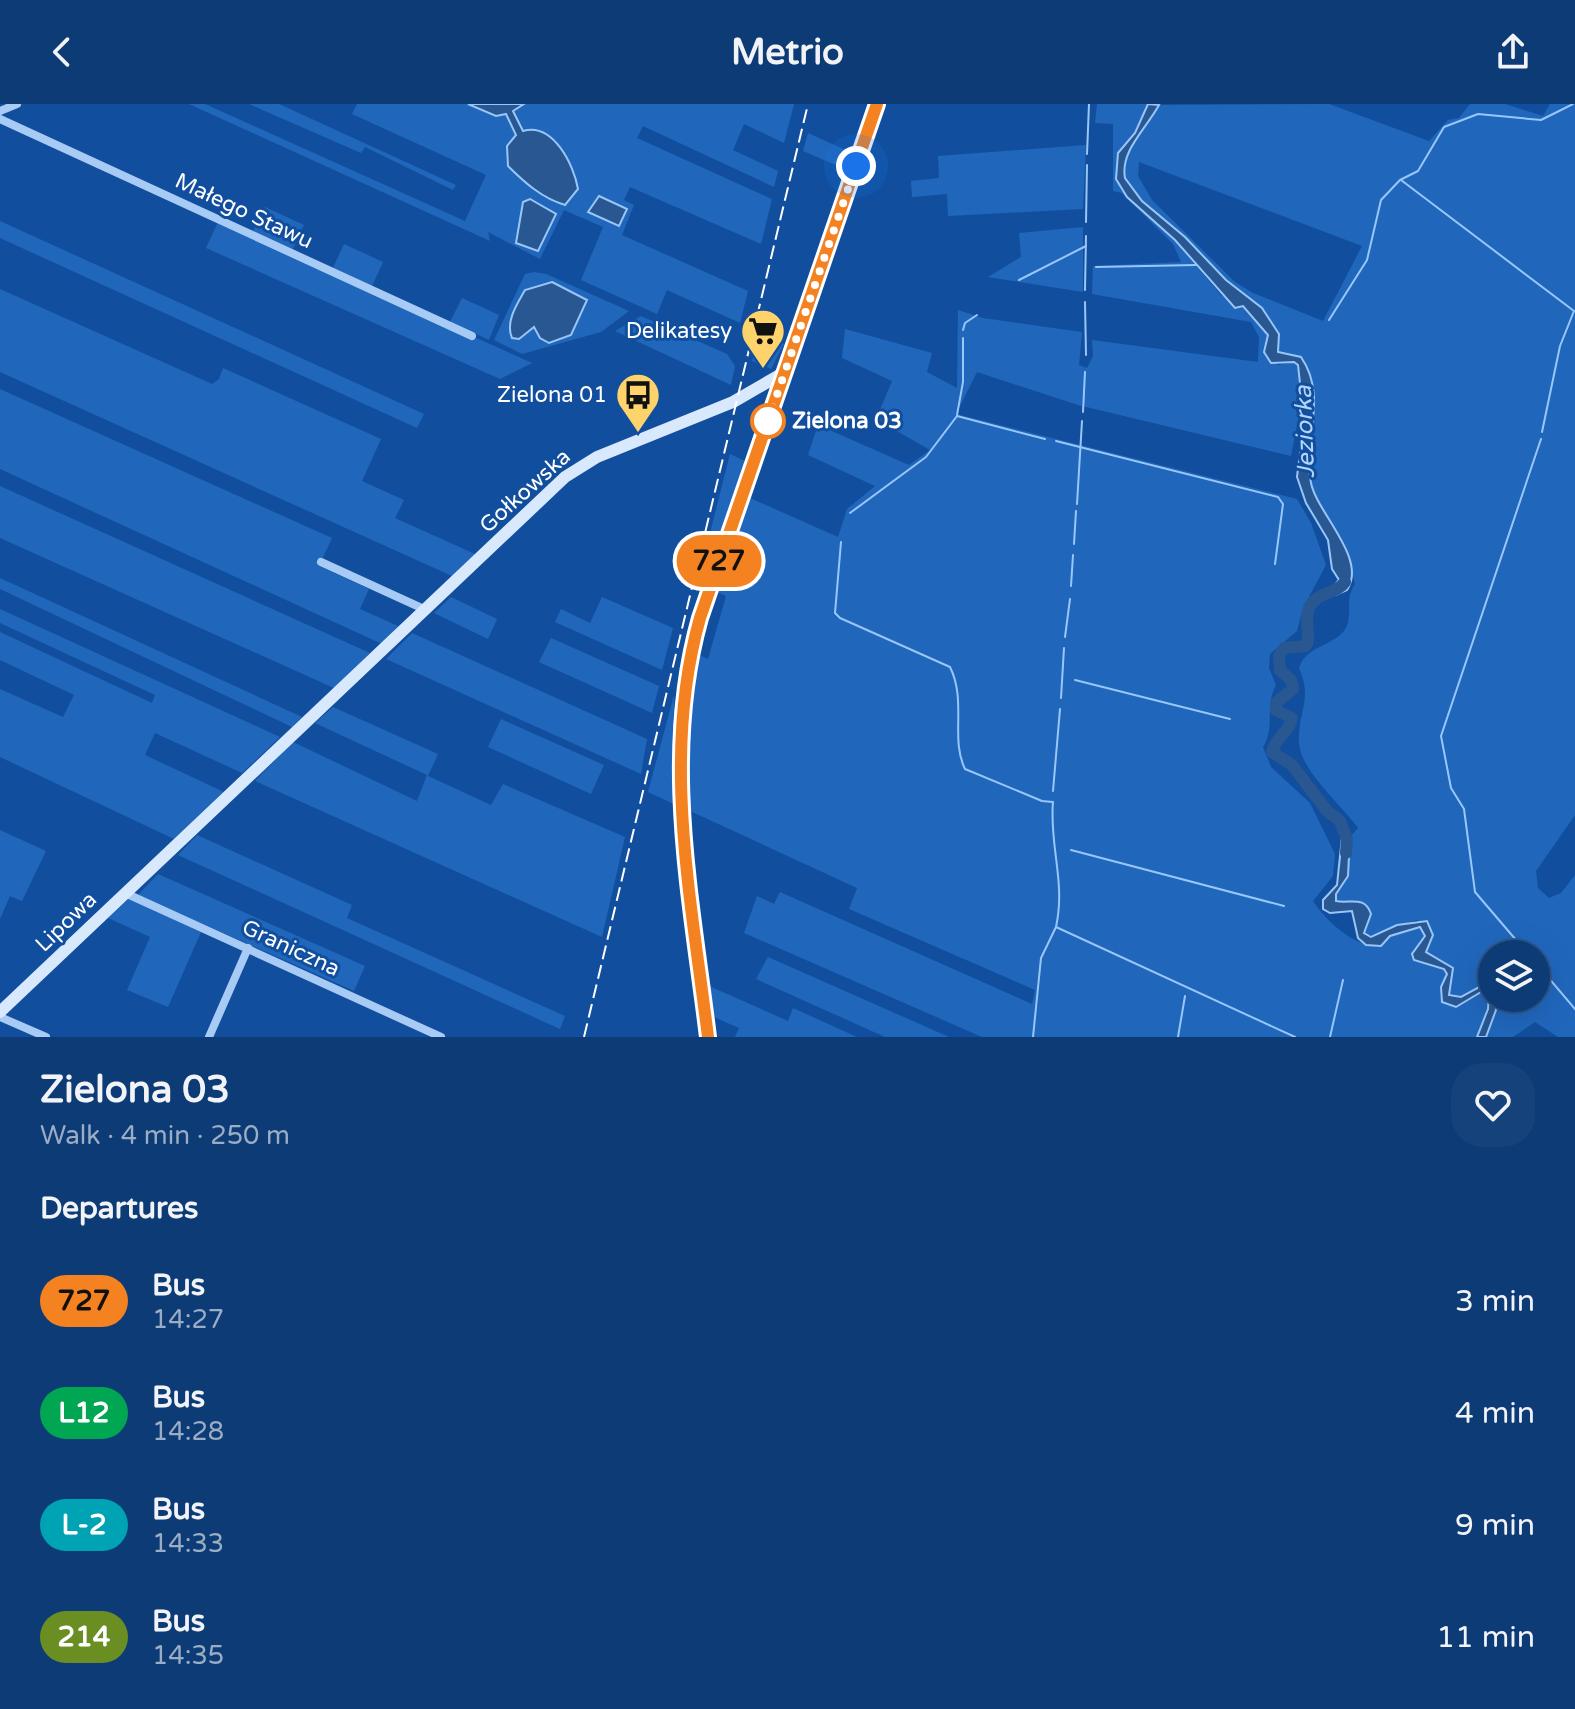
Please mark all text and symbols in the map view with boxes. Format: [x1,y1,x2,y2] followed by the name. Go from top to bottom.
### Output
[40,30,84,74] icon: back
[1491,30,1535,74] icon: share
[731,31,844,74] text: Metrio
[836,146,876,186] your location
[171,168,317,254] street label: Małego Stawu
[739,307,787,370] supermarket icon: Delikatesy
[626,318,732,344] place label: Delikatesy
[614,371,662,434] bus stop icon: Zielona 01
[497,382,607,408] place label: Zielona 01
[1289,385,1321,479] water label: Jeziorka
[751,404,785,438] marker: Zielona 03
[792,408,902,434] place label: Zielona 03
[474,444,576,538] street label: Gołkowska
[673,535,765,587] line badge: 727
[693,544,745,578] text: 727
[30,887,102,957] street label: Lipowa
[238,914,344,982] street label: Graniczna
[1478,940,1550,1012] map controls
[1478,940,1550,1012] button: layers
[1451,1063,1535,1147] button: heart
[40,1067,230,1113] text: Zielona 03
[40,1120,290,1151] text: Walk · 4 min · 250 m
[40,1190,198,1227] text: Departures
[152,1267,205,1304] text: Bus
[1455,1283,1535,1320] text: 3 min
[58,1284,110,1318] text: 727
[152,1304,224,1335] text: 14:27
[152,1379,205,1416] text: Bus
[1455,1395,1535,1432] text: 4 min
[58,1396,110,1430] text: L12
[152,1416,224,1447] text: 14:28
[152,1491,205,1528] text: Bus
[1455,1507,1535,1544] text: 9 min
[61,1508,107,1542] text: L-2
[152,1528,224,1559] text: 14:33
[152,1603,205,1640] text: Bus
[1436,1619,1535,1656] text: 11 min
[58,1620,110,1654] text: 214
[152,1640,224,1671] text: 14:35

